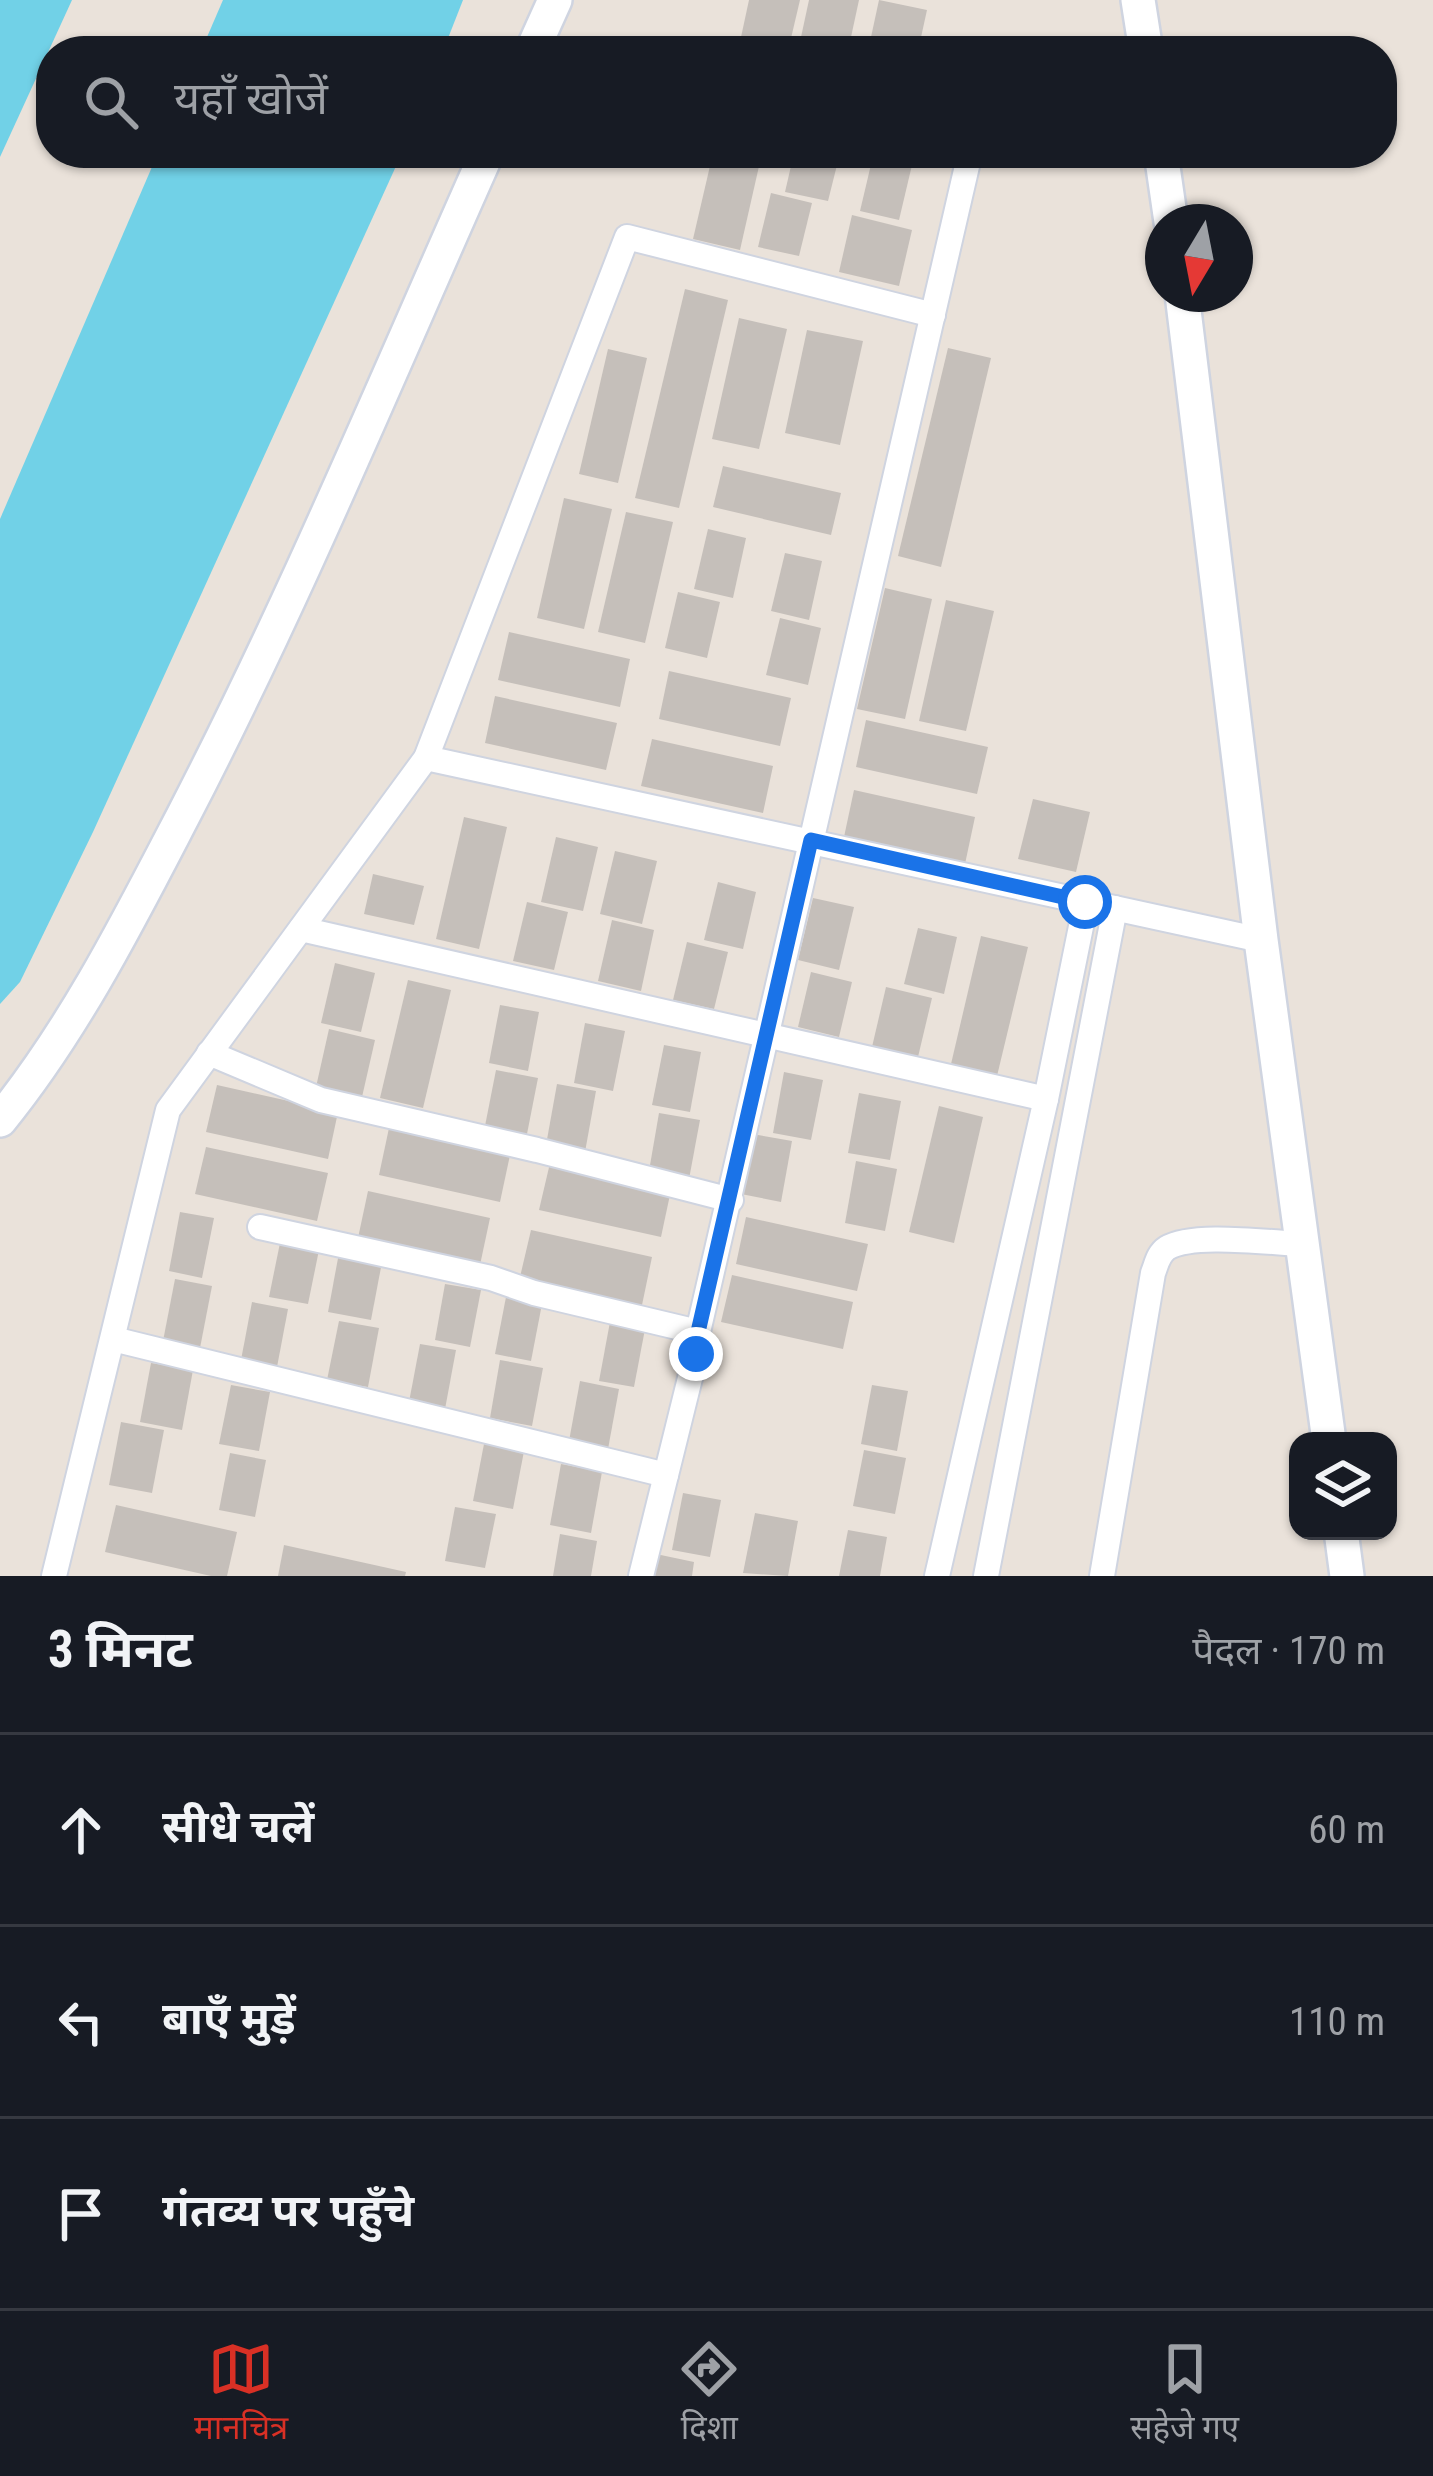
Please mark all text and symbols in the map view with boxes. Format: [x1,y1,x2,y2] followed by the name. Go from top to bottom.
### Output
[36,36,1397,168] search box
[78,69,144,135] icon: search
[174,72,328,125] text: यहाँ खोजें
[1145,204,1253,312] north arrow
[1058,875,1112,929] route start
[669,1327,723,1381] route end
[1289,1432,1397,1540] map controls
[1289,1432,1397,1540] button: layers
[48,1620,193,1679] text: 3 मिनट
[1192,1628,1385,1674] text: पैदल · 170 m
[48,1797,114,1863] icon: ahead
[162,1800,314,1853] text: सीधे चलें
[1308,1807,1385,1853] text: 60 m
[48,1989,114,2055] icon: left
[162,1992,296,2045] text: बाएँ मुड़ें
[1289,1999,1385,2045] text: 110 m
[48,2181,114,2247] icon: arrive
[162,2184,414,2237] text: गंतव्य पर पहुँचे
[194,2336,288,2452] tab: मानचित्र
[676,2336,742,2452] tab: दिशा
[1130,2336,1239,2452] tab: सहेजे गए

